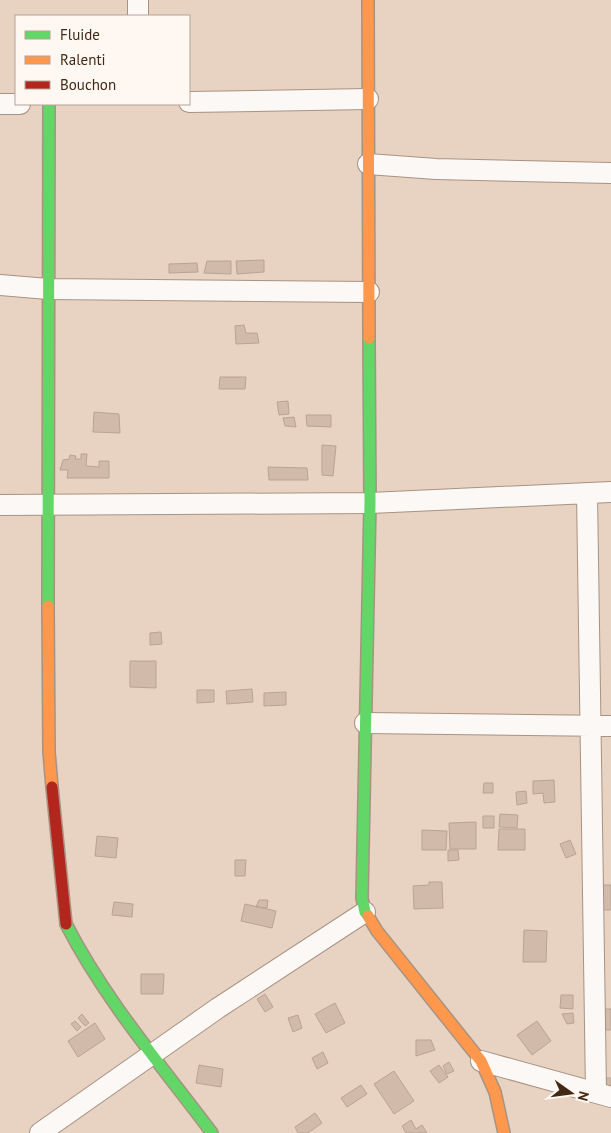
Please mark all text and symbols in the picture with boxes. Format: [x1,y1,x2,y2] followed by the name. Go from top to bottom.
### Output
[15,15,190,105] legend
[60,25,100,44] text: Fluide
[60,50,106,69] text: Ralenti
[60,75,116,94] text: Bouchon
[546,1068,596,1118] north arrow
[574,1090,593,1103] text: N

